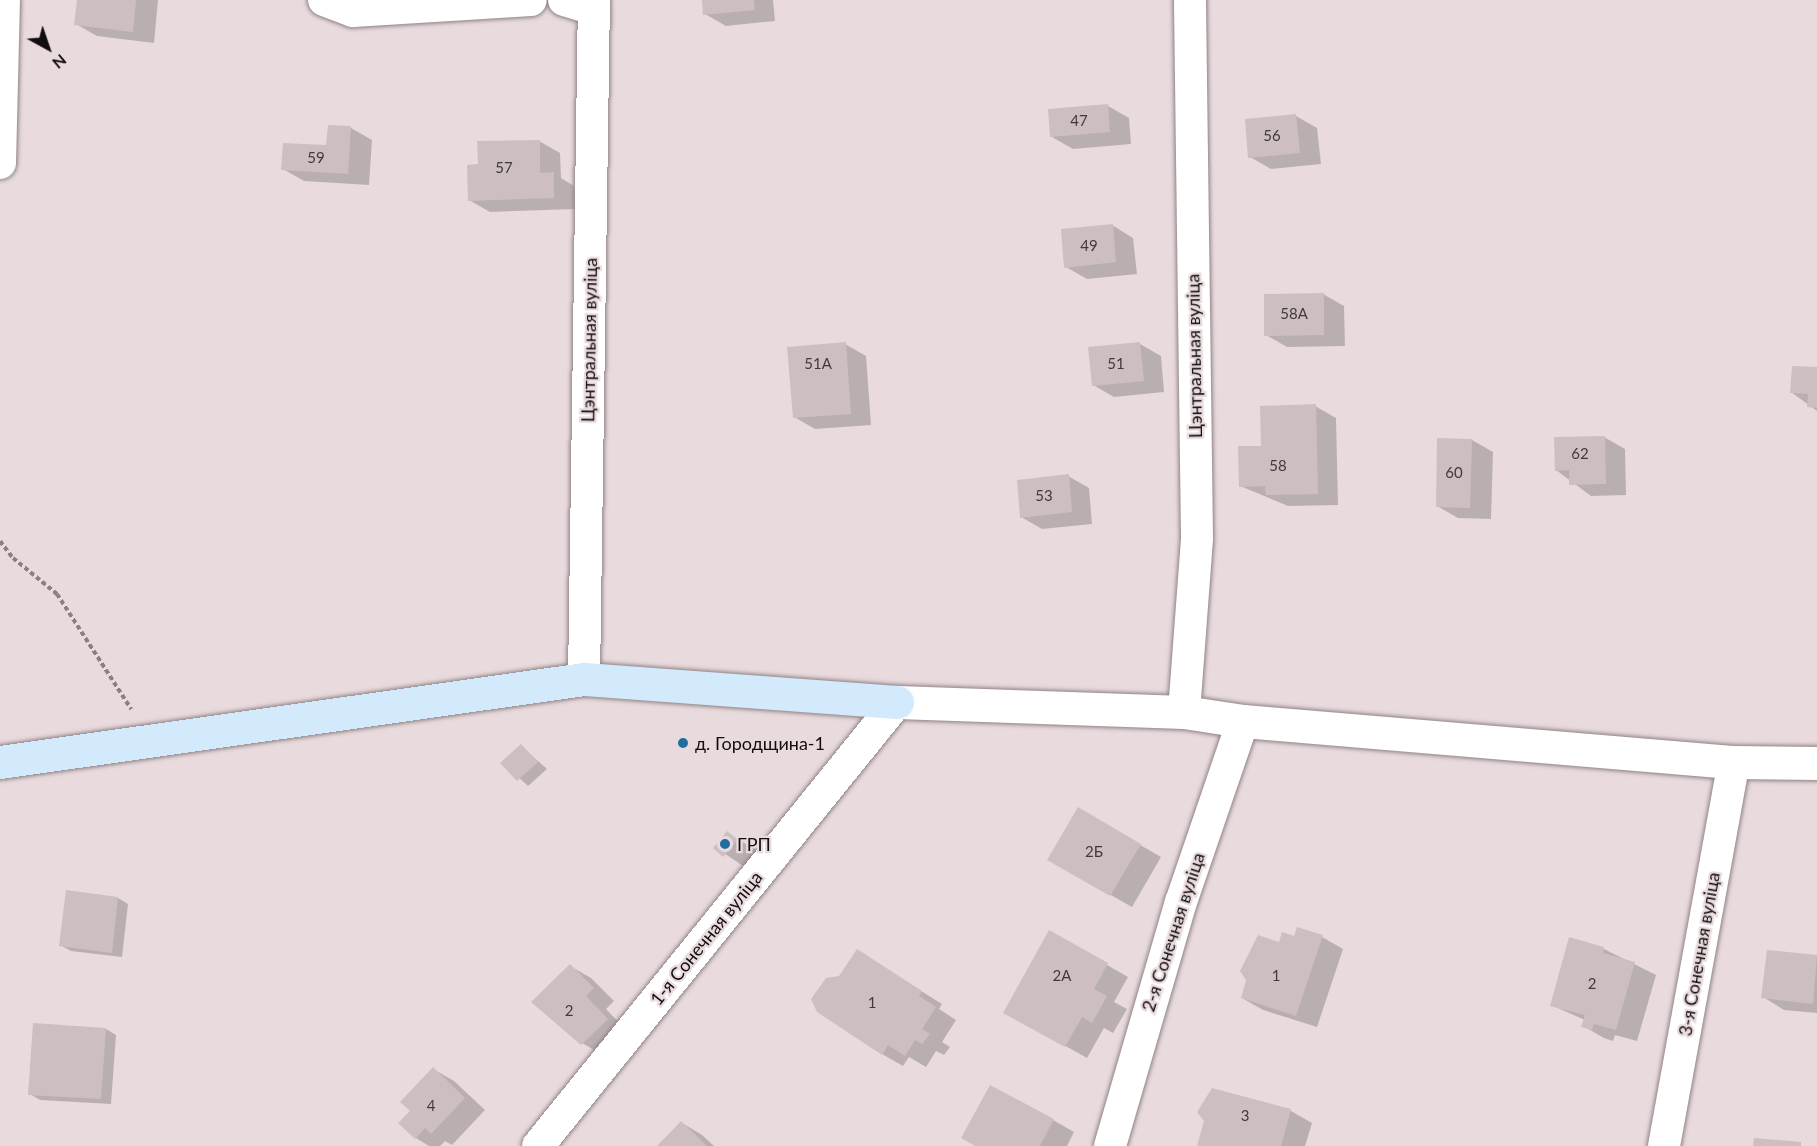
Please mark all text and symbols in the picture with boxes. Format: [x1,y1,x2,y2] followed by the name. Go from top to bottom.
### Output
[18,18,78,78] north arrow
[49,51,71,73] text: N
[1070,112,1088,130] house number: 47
[1263,127,1281,145] house number: 56
[307,149,325,167] house number: 59
[495,159,513,177] house number: 57
[1080,237,1098,255] house number: 49
[577,258,601,422] street label: Цэнтральная вуліца
[1182,274,1206,438] street label: Цэнтральная вуліца
[1280,305,1308,323] house number: 58А
[804,355,832,373] house number: 51А
[1107,355,1125,373] house number: 51
[1571,445,1589,463] house number: 62
[1269,457,1287,475] house number: 58
[1445,464,1463,482] house number: 60
[1035,487,1053,505] house number: 53
[695,732,825,754] place label: д. Городщина-1
[676,736,690,750] marker: д. Городщина-1
[737,833,771,855] place label: ГРП
[718,837,732,851] marker: ГРП
[1085,843,1103,861] house number: 2Б
[1137,850,1209,1014] street label: 2-я Сонечная вуліца
[645,867,767,1009] street label: 1-я Сонечная вуліца
[1674,870,1724,1038] street label: 3-я Сонечная вуліца
[1053,967,1071,985] house number: 2А
[1272,967,1280,985] house number: 1
[1588,975,1596,993] house number: 2
[868,994,876,1012] house number: 1
[565,1002,573,1020] house number: 2
[427,1097,435,1115] house number: 4
[1241,1107,1249,1125] house number: 3

